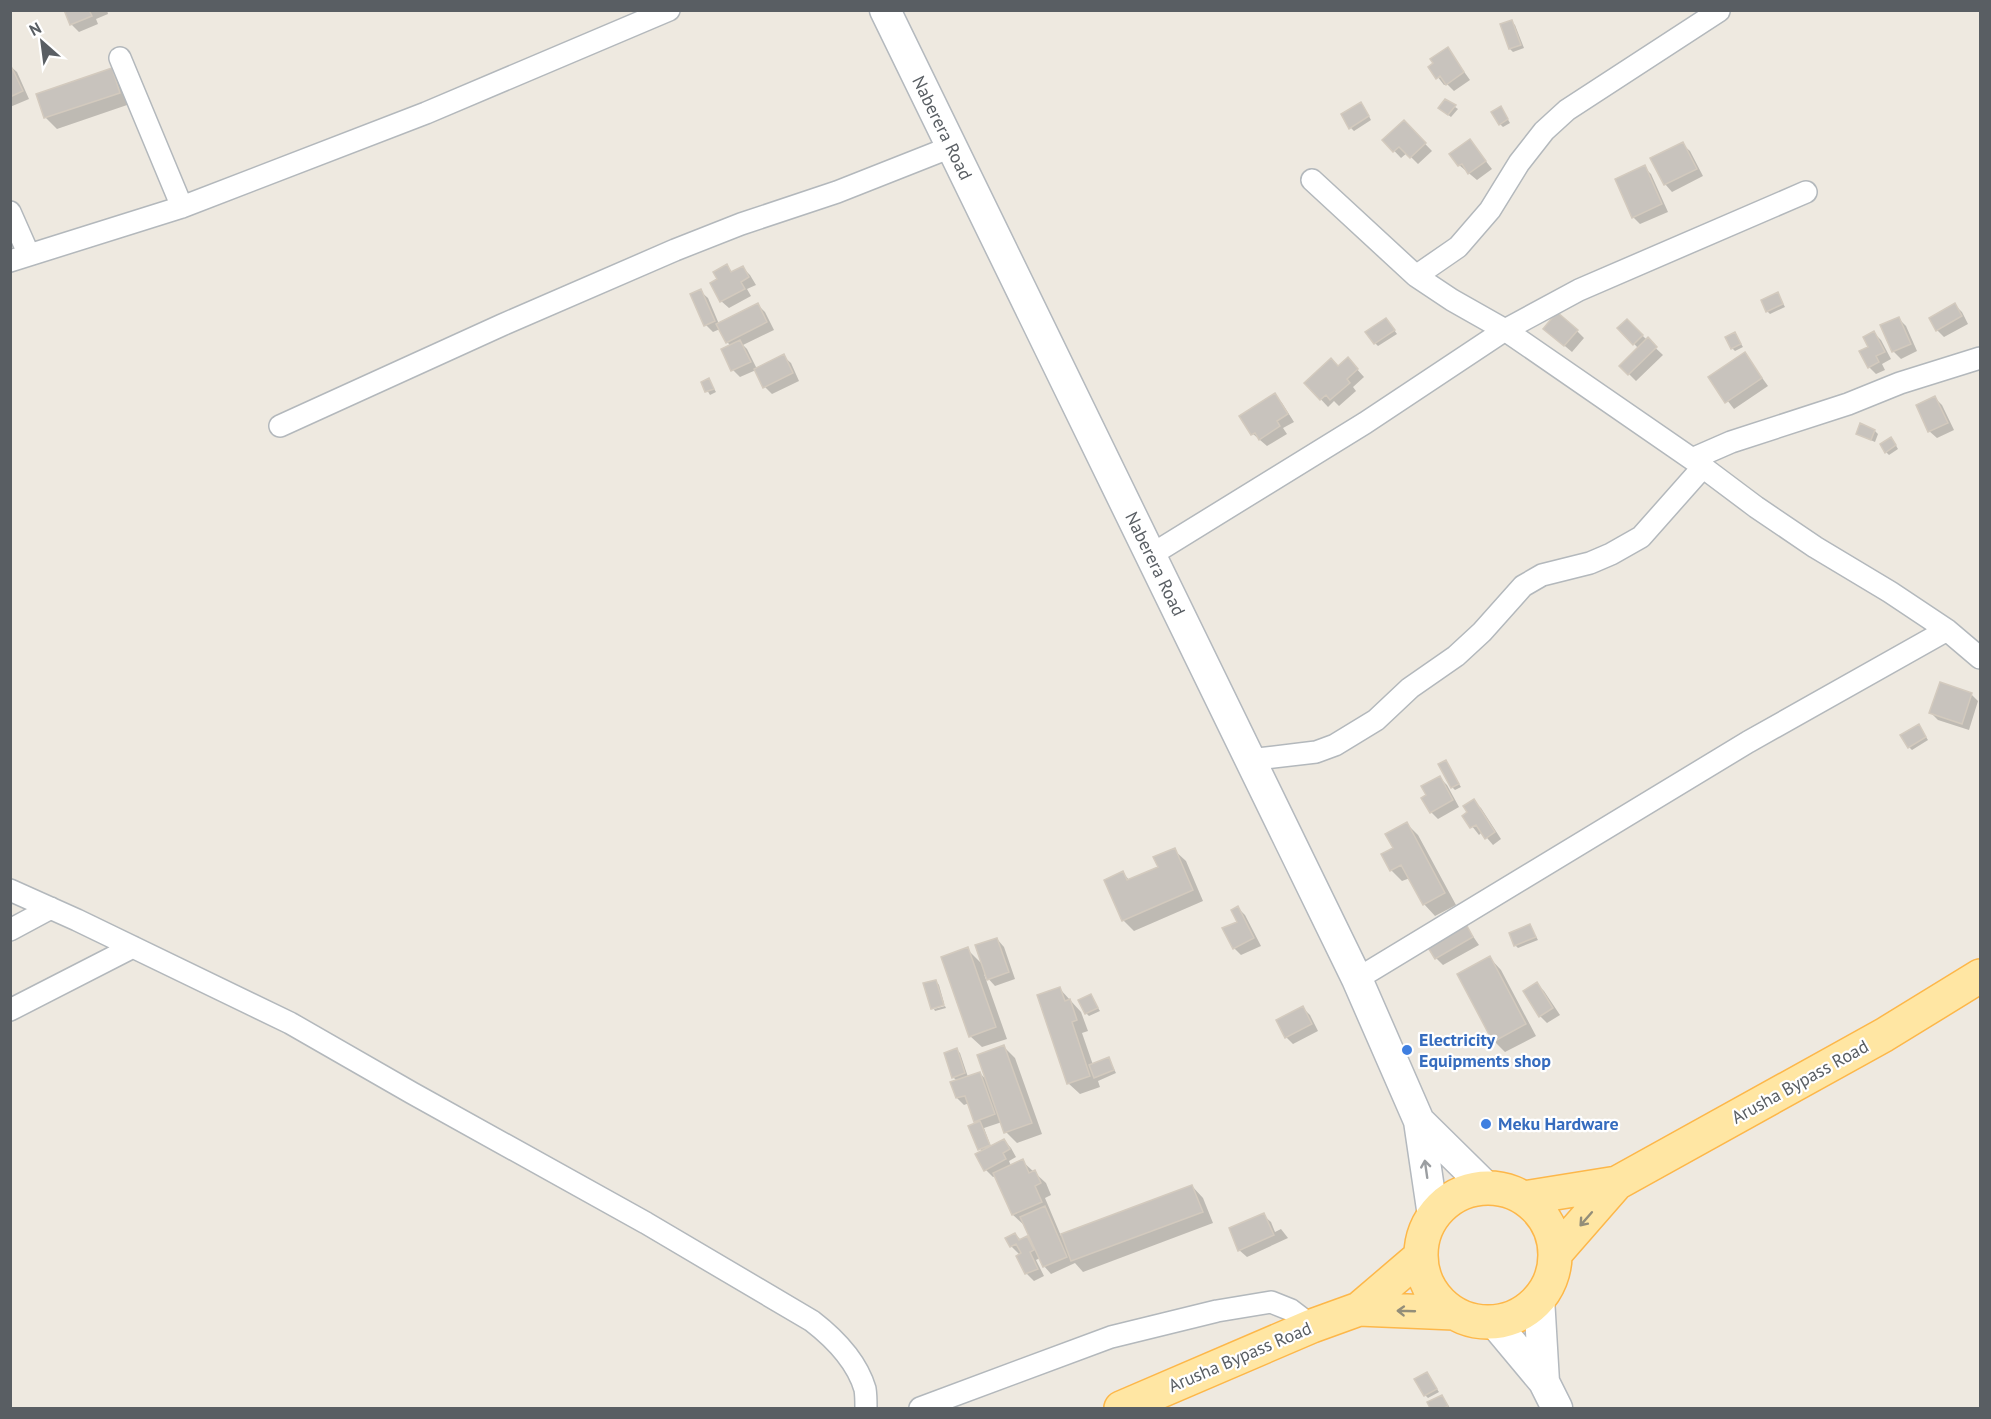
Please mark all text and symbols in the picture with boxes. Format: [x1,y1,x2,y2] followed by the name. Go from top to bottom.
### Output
[12,12,72,72] north arrow
[26,17,44,40] text: N
[907,72,978,184] street label: Naberera Road
[1120,508,1191,620] street label: Naberera Road
[1419,1028,1551,1072] place label: Electricity Equipments shop
[1727,1034,1872,1129] street label: Arusha Bypass Road
[1400,1043,1414,1057] marker: Electricity Equipments shop
[1498,1112,1619,1135] place label: Meku Hardware
[1479,1117,1493,1131] marker: Meku Hardware
[1420,1159,1431,1179] one-way arrow
[1579,1211,1593,1226] one-way arrow
[1397,1305,1417,1316] one-way arrow
[1165,1316,1315,1397] street label: Arusha Bypass Road

